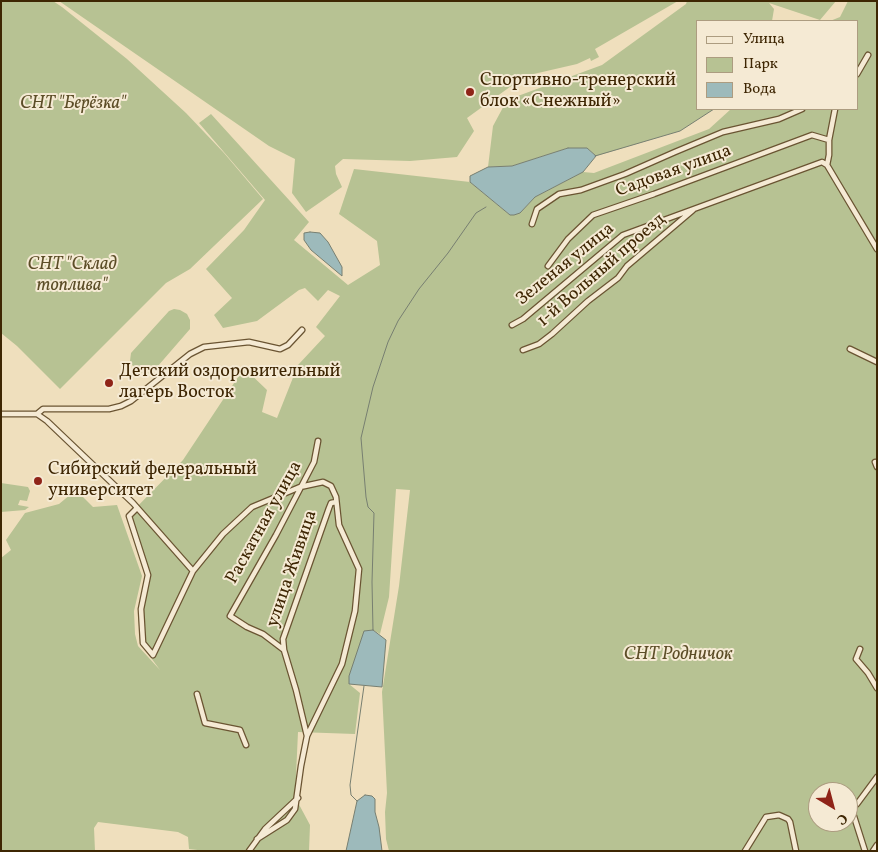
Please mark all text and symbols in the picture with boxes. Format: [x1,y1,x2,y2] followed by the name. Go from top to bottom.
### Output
[696,20,858,110] legend
[743,29,785,50] text: Улица
[743,54,778,75] text: Парк
[480,71,676,114] place label: Спортивно-тренерский блок «Снежный»
[743,79,776,100] text: Вода
[464,86,476,98] marker: Спортивно-тренерский блок «Снежный»
[20,94,126,116] park label: СНТ "Берёзка"
[613,141,735,203] street label: Садовая улица
[533,209,671,333] street label: 1-й Вольный проезд
[513,219,619,311] street label: Зеленая улица
[27,255,117,298] park label: СНТ "Склад топлива"
[119,362,340,404] place label: Детский оздоровительный лагерь Восток
[103,377,115,389] marker: Детский оздоровительный лагерь Восток
[222,458,308,588] street label: Раскатная улица
[48,460,257,502] place label: Сибирский федеральный университет
[32,475,44,487] marker: Сибирский федеральный университет
[263,508,323,630] street label: улица Живица
[624,645,732,667] park label: СНТ Родничок
[808,782,858,832] north arrow
[832,808,851,829] text: С

